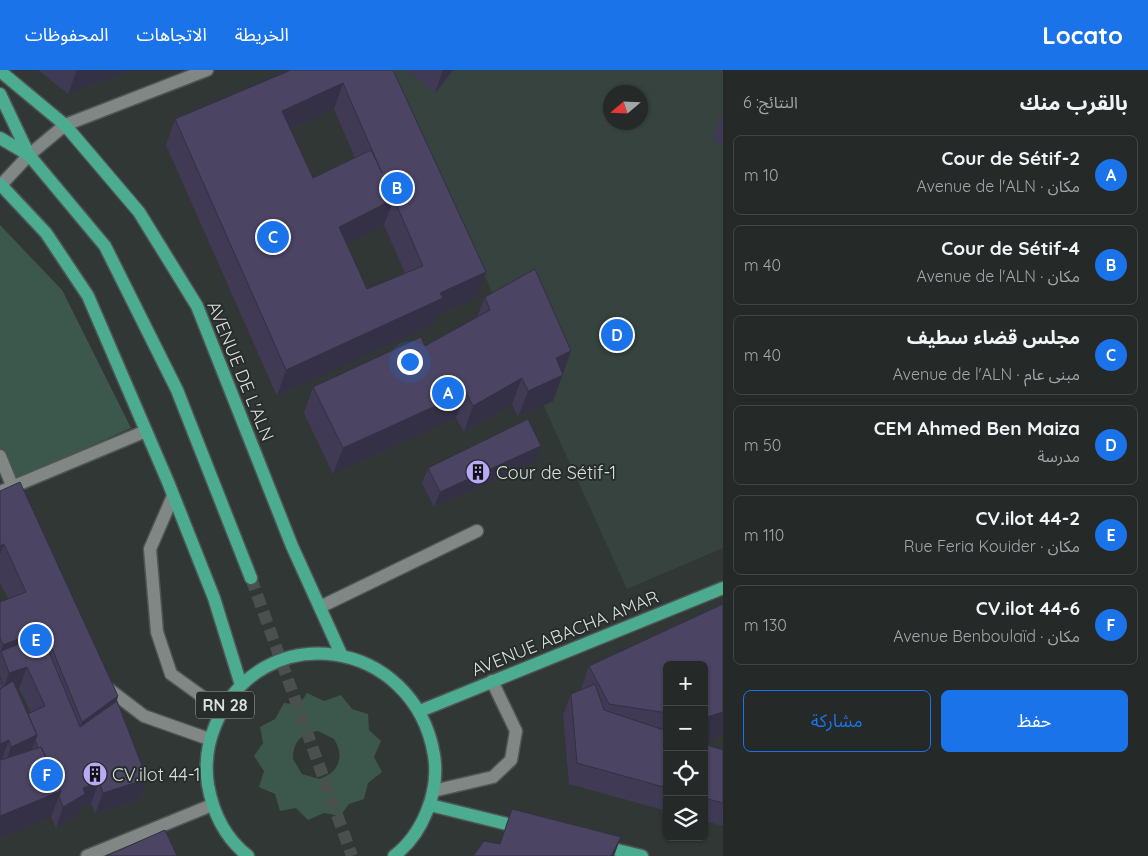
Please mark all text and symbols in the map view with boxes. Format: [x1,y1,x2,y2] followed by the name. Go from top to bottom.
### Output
[1042,20,1123,50] text: Locato
[25,23,109,46] text: المحفوظات
[137,23,207,46] text: الاتجاهات
[235,23,289,46] text: الخريطة
[603,85,648,130] north arrow
[1020,89,1128,115] text: بالقرب منك
[743,92,798,112] text: النتائج: 6
[942,146,1080,170] text: Cour de Sétif-2
[744,165,778,185] text: 10 m
[1106,165,1116,185] text: A
[381,169,413,207] pin: B
[917,176,1080,196] text: مكان · Avenue de l'ALN
[257,218,289,256] pin: C
[941,236,1080,260] text: Cour de Sétif-4
[744,255,781,275] text: 40 m
[1106,255,1116,275] text: B
[917,266,1080,286] text: مكان · Avenue de l'ALN
[202,298,280,444] street label: AVENUE DE L'ALN
[601,316,633,354] pin: D
[907,325,1080,349] text: مجلس قضاء سطيف
[744,345,781,365] text: 40 m
[1106,345,1116,365] text: C
[397,349,423,375] your location
[893,364,1080,384] text: مبنى عام · Avenue de l'ALN
[432,374,464,412] pin: A
[874,416,1080,440] text: CEM Ahmed Ben Maiza
[744,435,781,455] text: 50 m
[1105,435,1117,455] text: D
[1037,446,1080,466] text: مدرسة
[465,459,491,485] building icon: Cour de Sétif-1
[496,461,616,484] place label: Cour de Sétif-1
[975,506,1080,530] text: CV.ilot 44-2
[744,525,784,545] text: 110 m
[1106,525,1116,545] text: E
[904,536,1080,556] text: مكان · Rue Feria Kouider
[468,585,662,681] street label: AVENUE ABACHA AMAR
[976,596,1080,620] text: CV.ilot 44-6
[744,615,787,635] text: 130 m
[1107,615,1116,635] text: F
[20,621,52,659] pin: E
[893,626,1080,646] text: مكان · Avenue Benboulaïd
[663,661,708,841] map controls
[663,661,708,706] button: +
[743,690,931,752] button: مشاركة
[941,690,1128,752] button: حفظ
[196,692,254,718] road number: RN 28
[663,706,708,751] button: −
[663,751,708,796] button: locate
[31,756,63,794] pin: F
[82,761,108,787] building icon: CV.ilot 44-1
[112,763,200,786] place label: CV.ilot 44-1
[663,796,708,841] button: layers

